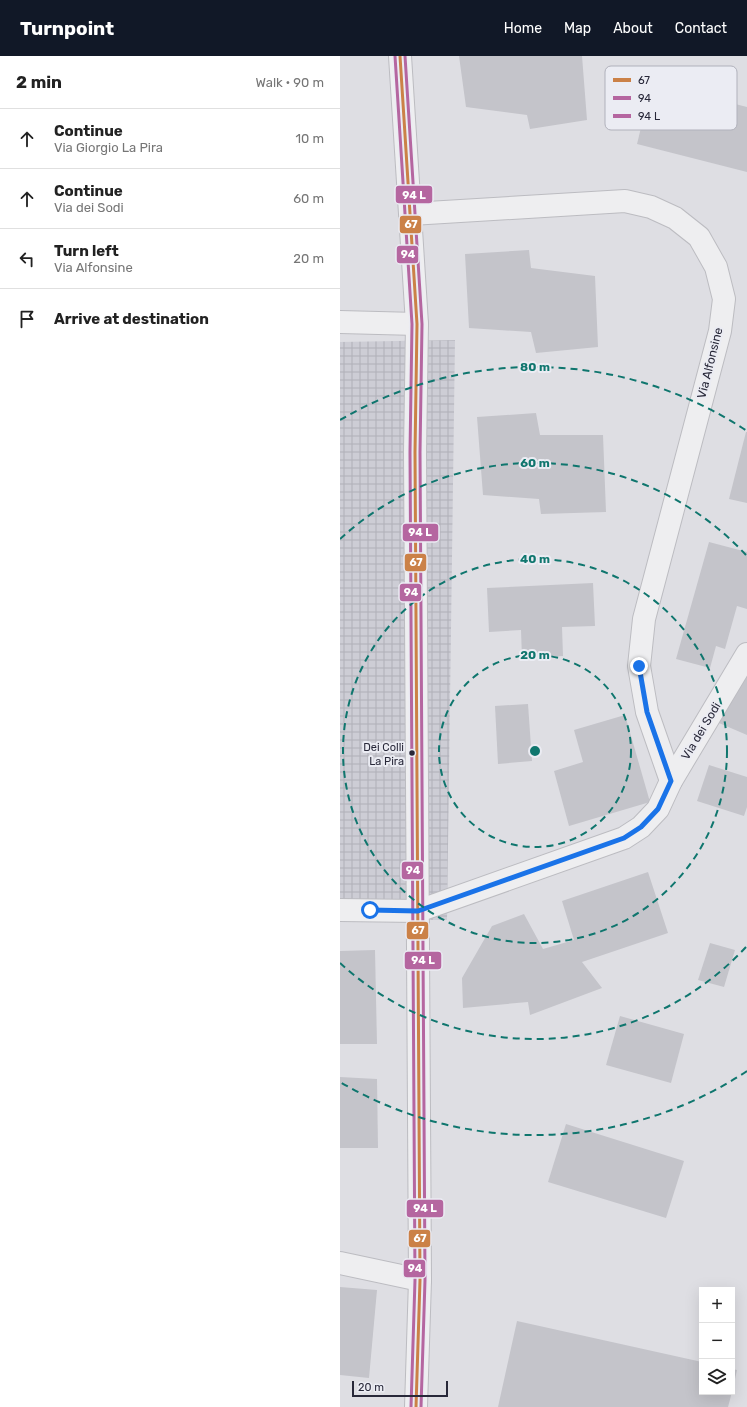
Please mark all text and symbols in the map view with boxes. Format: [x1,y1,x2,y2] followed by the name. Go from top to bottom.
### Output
[20,17,114,40] text: Turnpoint
[504,20,542,37] text: Home
[564,20,591,37] text: Map
[613,20,653,37] text: About
[675,20,727,37] text: Contact
[605,66,737,130] legend
[16,72,62,92] text: 2 min
[638,74,650,87] text: 67
[256,75,324,90] text: Walk · 90 m
[638,92,651,105] text: 94
[638,110,660,123] text: 94 L
[54,122,123,140] text: Continue
[16,128,38,150] icon: ahead
[295,131,324,146] text: 10 m
[54,140,163,155] text: Via Giorgio La Pira
[54,182,123,200] text: Continue
[395,185,433,204] line badge: 94 L
[16,188,38,210] icon: ahead
[402,189,426,202] text: 94 L
[293,191,324,206] text: 60 m
[54,200,124,215] text: Via dei Sodi
[399,215,422,234] line badge: 67
[404,218,418,231] text: 67
[54,242,119,260] text: Turn left
[396,245,419,264] line badge: 94
[16,248,38,270] icon: left
[401,248,416,261] text: 94
[293,251,324,266] text: 20 m
[54,260,133,275] text: Via Alfonsine
[16,308,38,330] icon: arrive
[54,310,209,328] text: Arrive at destination
[694,326,726,400] street label: Via Alfonsine
[520,360,550,374] text: 80 m
[520,456,550,470] text: 60 m
[402,523,439,542] line badge: 94 L
[408,526,432,539] text: 94 L
[520,552,550,566] text: 40 m
[404,553,427,572] line badge: 67
[409,556,423,569] text: 67
[399,583,422,602] line badge: 94
[404,586,419,599] text: 94
[520,648,550,662] text: 20 m
[630,657,648,675] route end
[678,700,724,762] street label: Via dei Sodi
[363,741,404,768] place label: Dei Colli La Pira
[528,744,542,758] centre of rings
[407,748,417,758] marker: Dei Colli La Pira
[401,861,424,880] line badge: 94
[406,864,421,877] text: 94
[361,901,379,919] route start
[406,921,429,940] line badge: 67
[411,924,425,937] text: 67
[404,951,442,970] line badge: 94 L
[411,954,435,967] text: 94 L
[406,1199,444,1218] line badge: 94 L
[413,1202,437,1215] text: 94 L
[408,1229,431,1248] line badge: 67
[413,1232,427,1245] text: 67
[403,1259,426,1278] line badge: 94
[408,1262,423,1275] text: 94
[699,1287,735,1395] map controls
[699,1287,735,1323] button: +
[699,1323,735,1359] button: −
[699,1359,735,1395] button: layers
[352,1379,448,1398] scale bar
[358,1381,384,1394] text: 20 m

